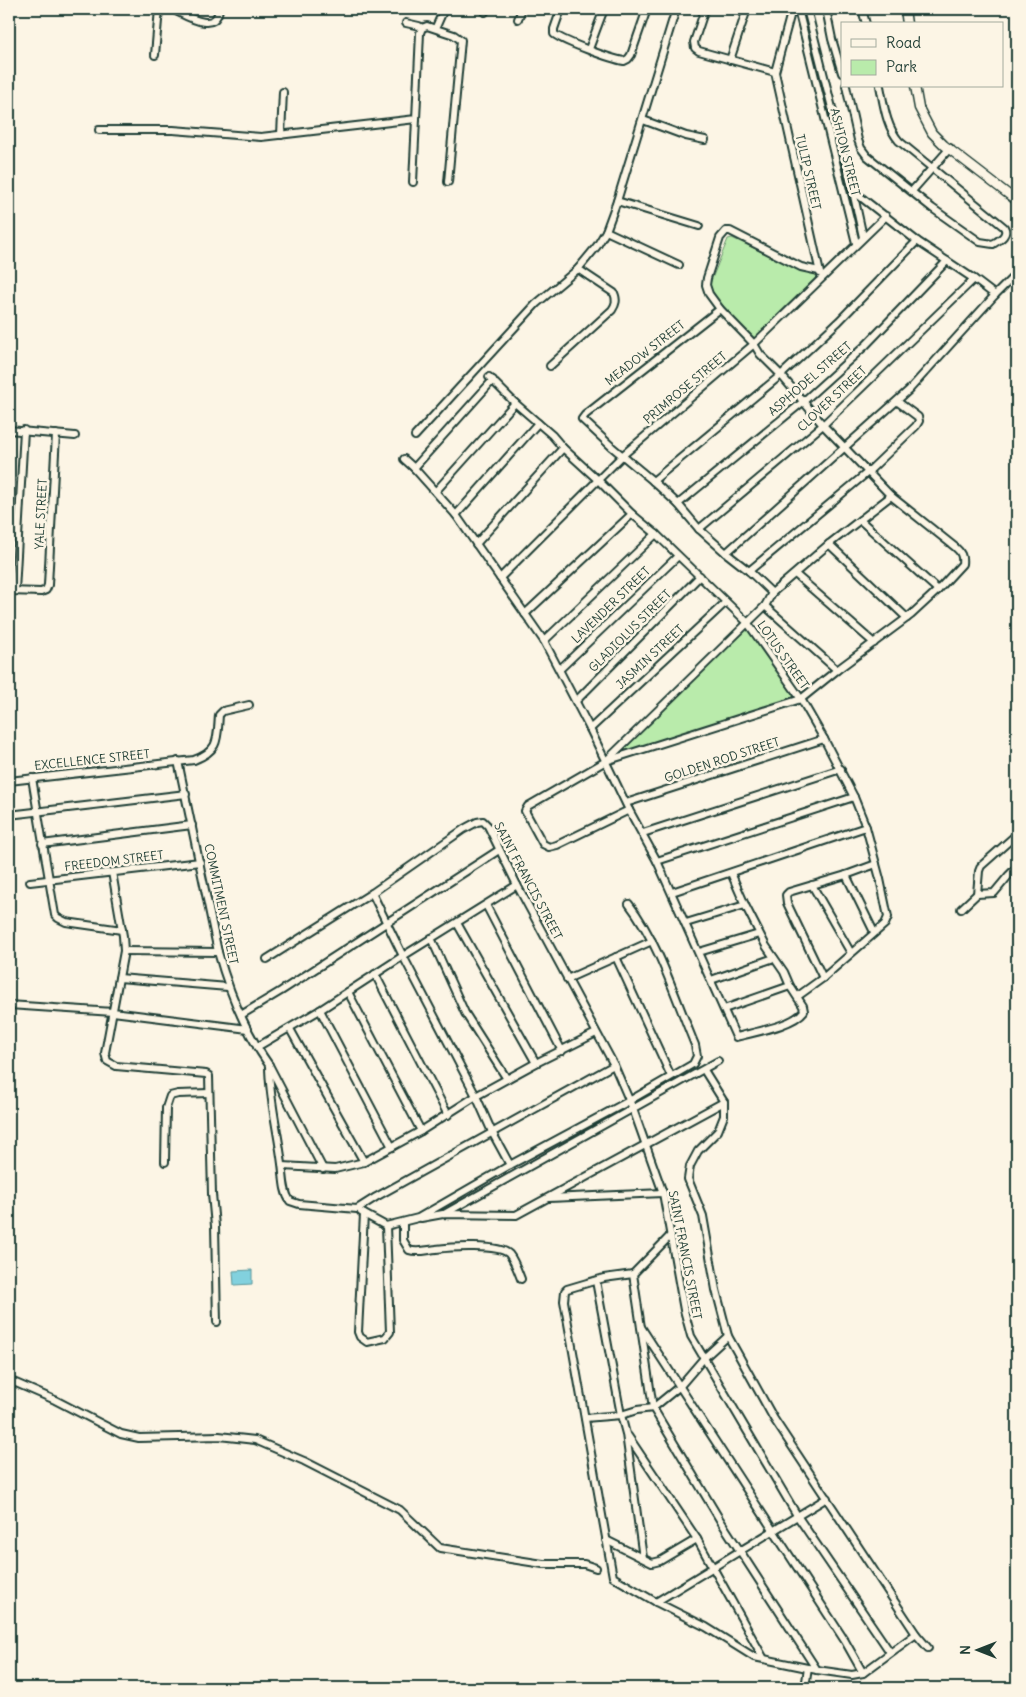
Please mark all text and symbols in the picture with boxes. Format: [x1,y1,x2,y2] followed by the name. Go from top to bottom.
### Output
[841,22,1004,88] legend
[886,33,921,52] text: Road
[886,57,917,76] text: Park
[827,106,864,197] street label: ASHTON STREET
[792,133,824,211] street label: TULIP STREET
[602,317,687,388] street label: MEADOW STREET
[765,338,854,419] street label: ASPHODEL STREET
[640,348,729,427] street label: PRIMROSE STREET
[794,363,869,435] street label: CLOVER STREET
[31,478,50,550] street label: YALE STREET
[568,563,653,646] street label: LAVENDER STREET
[585,586,674,675] street label: GLADIOLUS STREET
[754,618,812,692] street label: LOTUS STREET
[613,621,687,692] street label: JASMIN STREET
[662,734,781,785] street label: GOLDEN ROD STREET
[33,746,150,773] street label: EXCELLENCE STREET
[491,819,566,942] street label: SAINT FRANCIS STREET
[201,842,242,966] street label: COMMITMENT STREET
[64,847,164,874] street label: FREEDOM STREET
[666,1189,705,1321] street label: SAINT FRANCIS STREET
[954,1624,1004,1674] north arrow
[956,1645,974,1655] text: N

